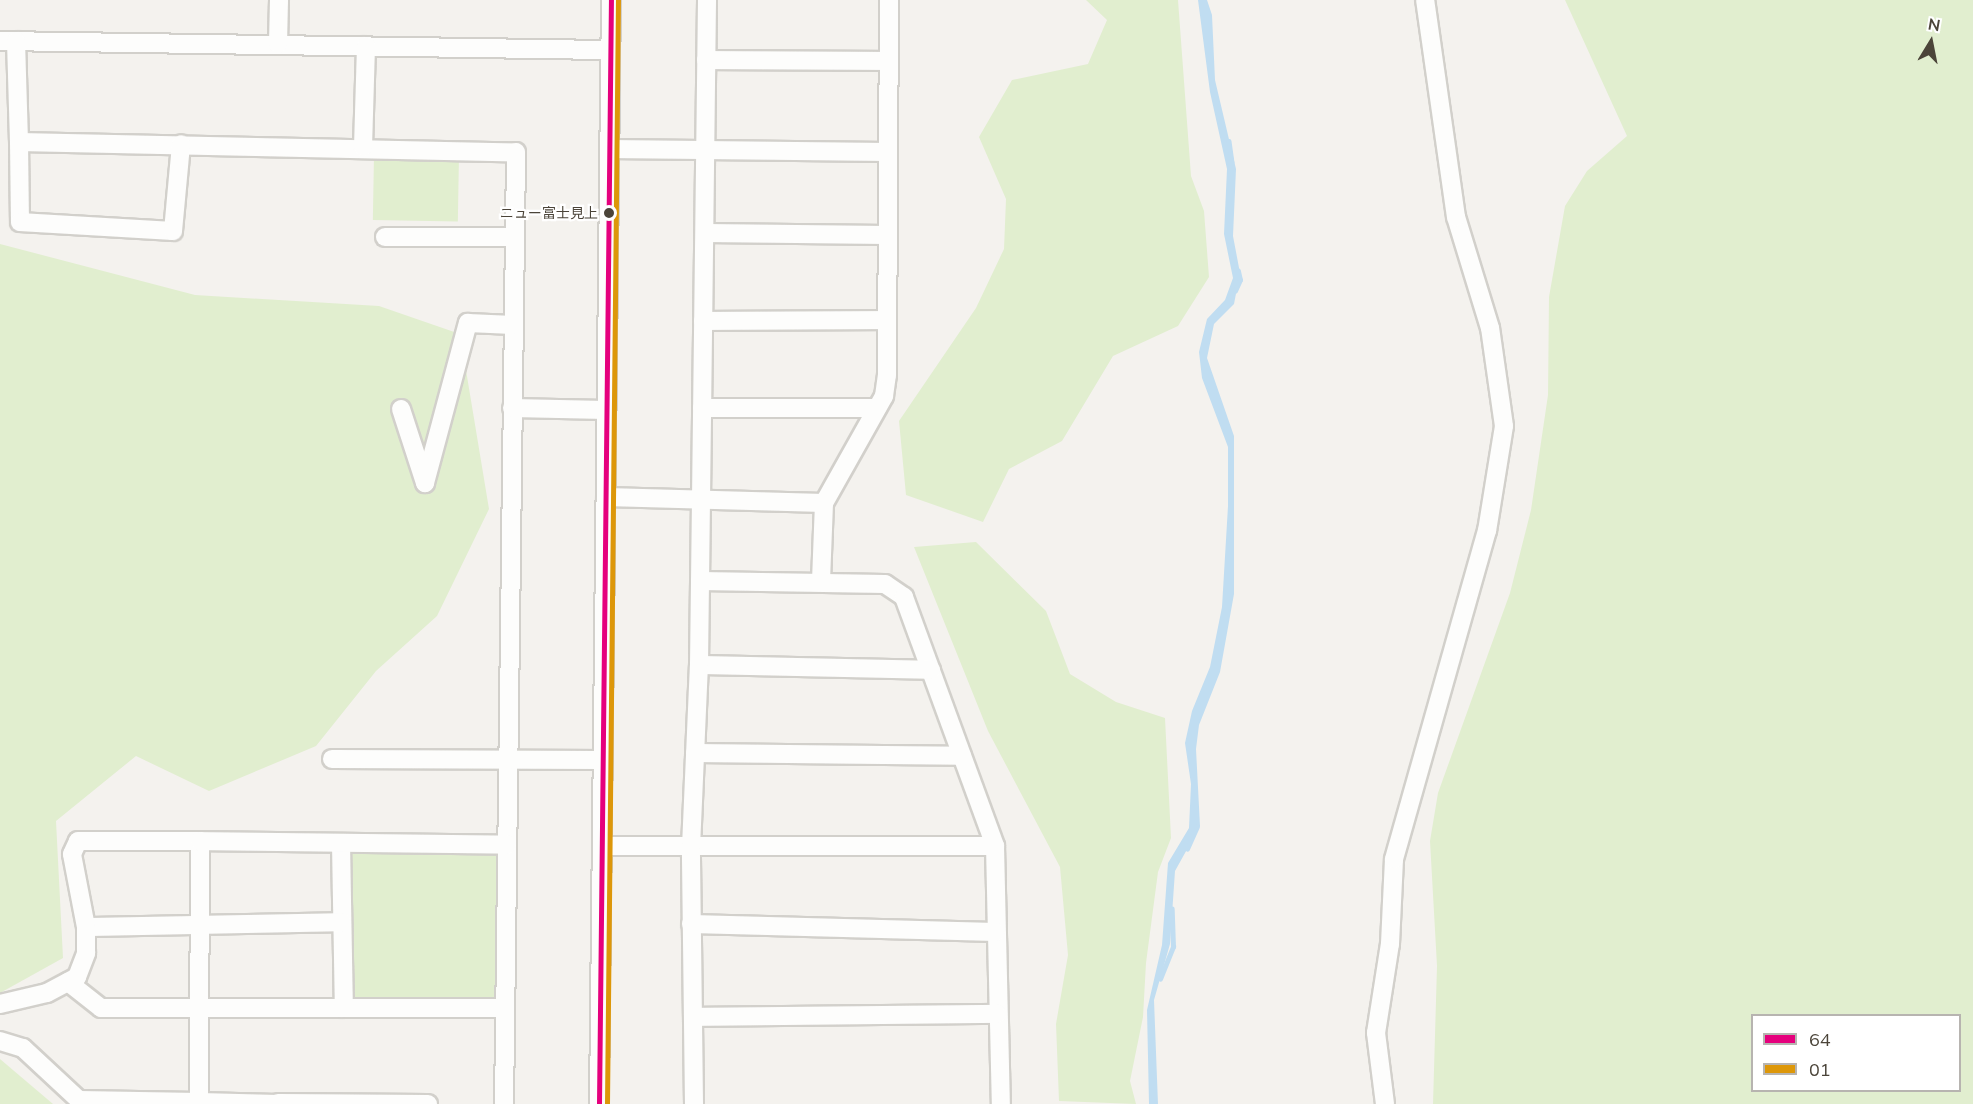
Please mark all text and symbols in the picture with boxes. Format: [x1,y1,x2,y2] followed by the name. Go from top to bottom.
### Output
[1901,12,1961,72] north arrow
[1926,13,1942,35] text: N
[500,205,598,221] place label: ニュー富士見上
[603,207,615,219] marker: ニュー富士見上
[1751,1014,1961,1092] legend
[1809,1028,1831,1051] text: 64
[1809,1058,1831,1081] text: 01

